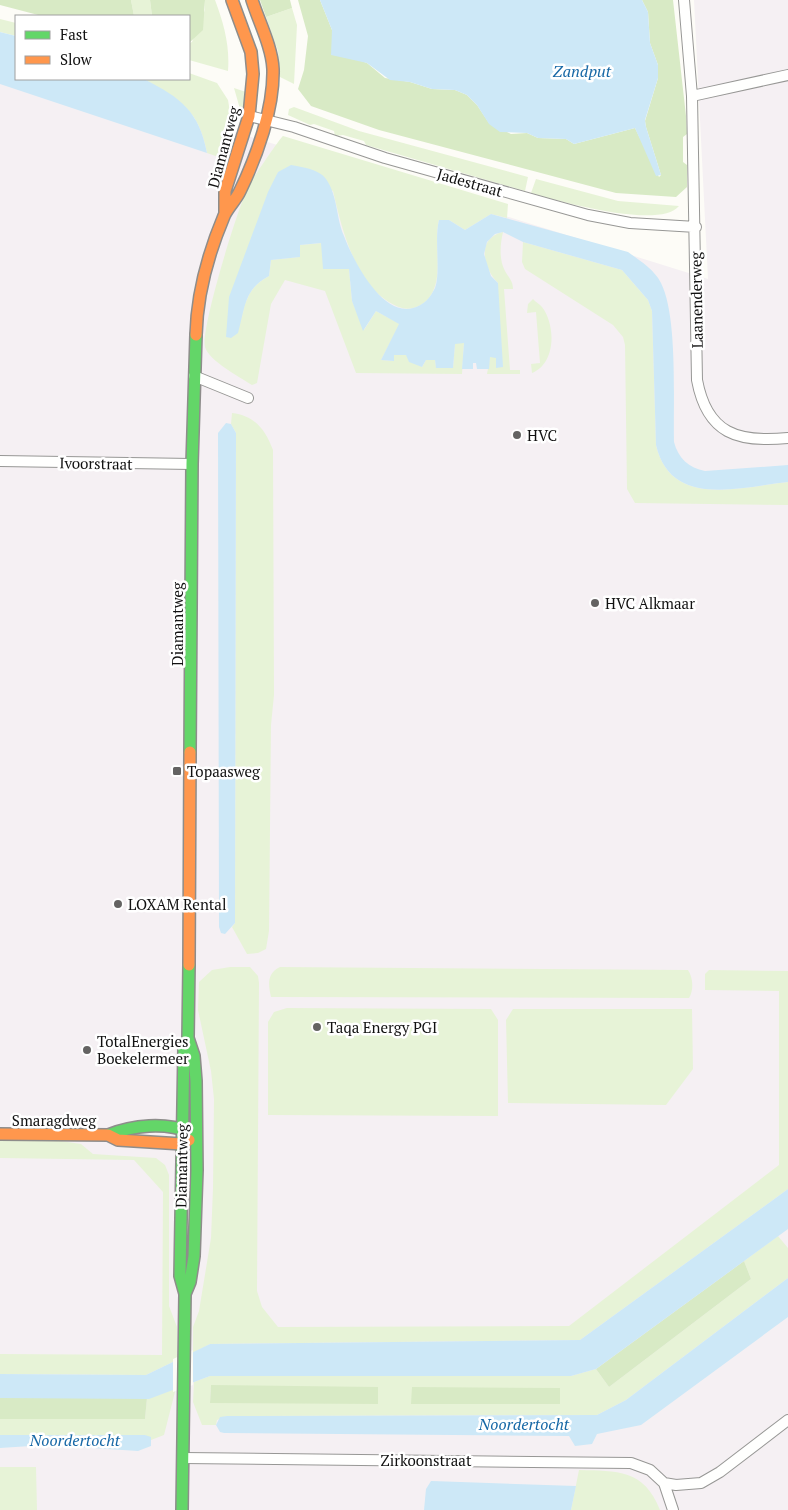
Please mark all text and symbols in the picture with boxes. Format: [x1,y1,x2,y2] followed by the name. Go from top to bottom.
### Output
[15,15,190,80] legend
[60,24,88,44] text: Fast
[60,49,93,69] text: Slow
[553,60,612,82] water label: Zandput
[202,103,244,190] street label: Diamantweg
[435,163,505,201] street label: Jadestraat
[685,250,707,349] street label: Laanenderweg
[527,425,557,445] place label: HVC
[511,429,523,441] marker: HVC
[59,452,133,474] street label: Ivoorstraat
[167,581,187,666] street label: Diamantweg
[605,593,695,613] place label: HVC Alkmaar
[589,597,601,609] marker: HVC Alkmaar
[187,761,261,781] place label: Topaasweg
[171,765,183,777] marker: Topaasweg
[128,894,226,914] place label: LOXAM Rental
[112,898,124,910] marker: LOXAM Rental
[327,1017,437,1037] place label: Taqa Energy PGI
[311,1021,323,1033] marker: Taqa Energy PGI
[97,1031,189,1068] place label: TotalEnergies Boekelermeer
[81,1044,93,1056] marker: TotalEnergies Boekelermeer
[12,1110,97,1130] street label: Smaragdweg
[170,1123,192,1208] street label: Diamantweg
[478,1413,570,1435] water label: Noordertocht
[29,1429,121,1451] water label: Noordertocht
[380,1450,472,1470] street label: Zirkoonstraat

